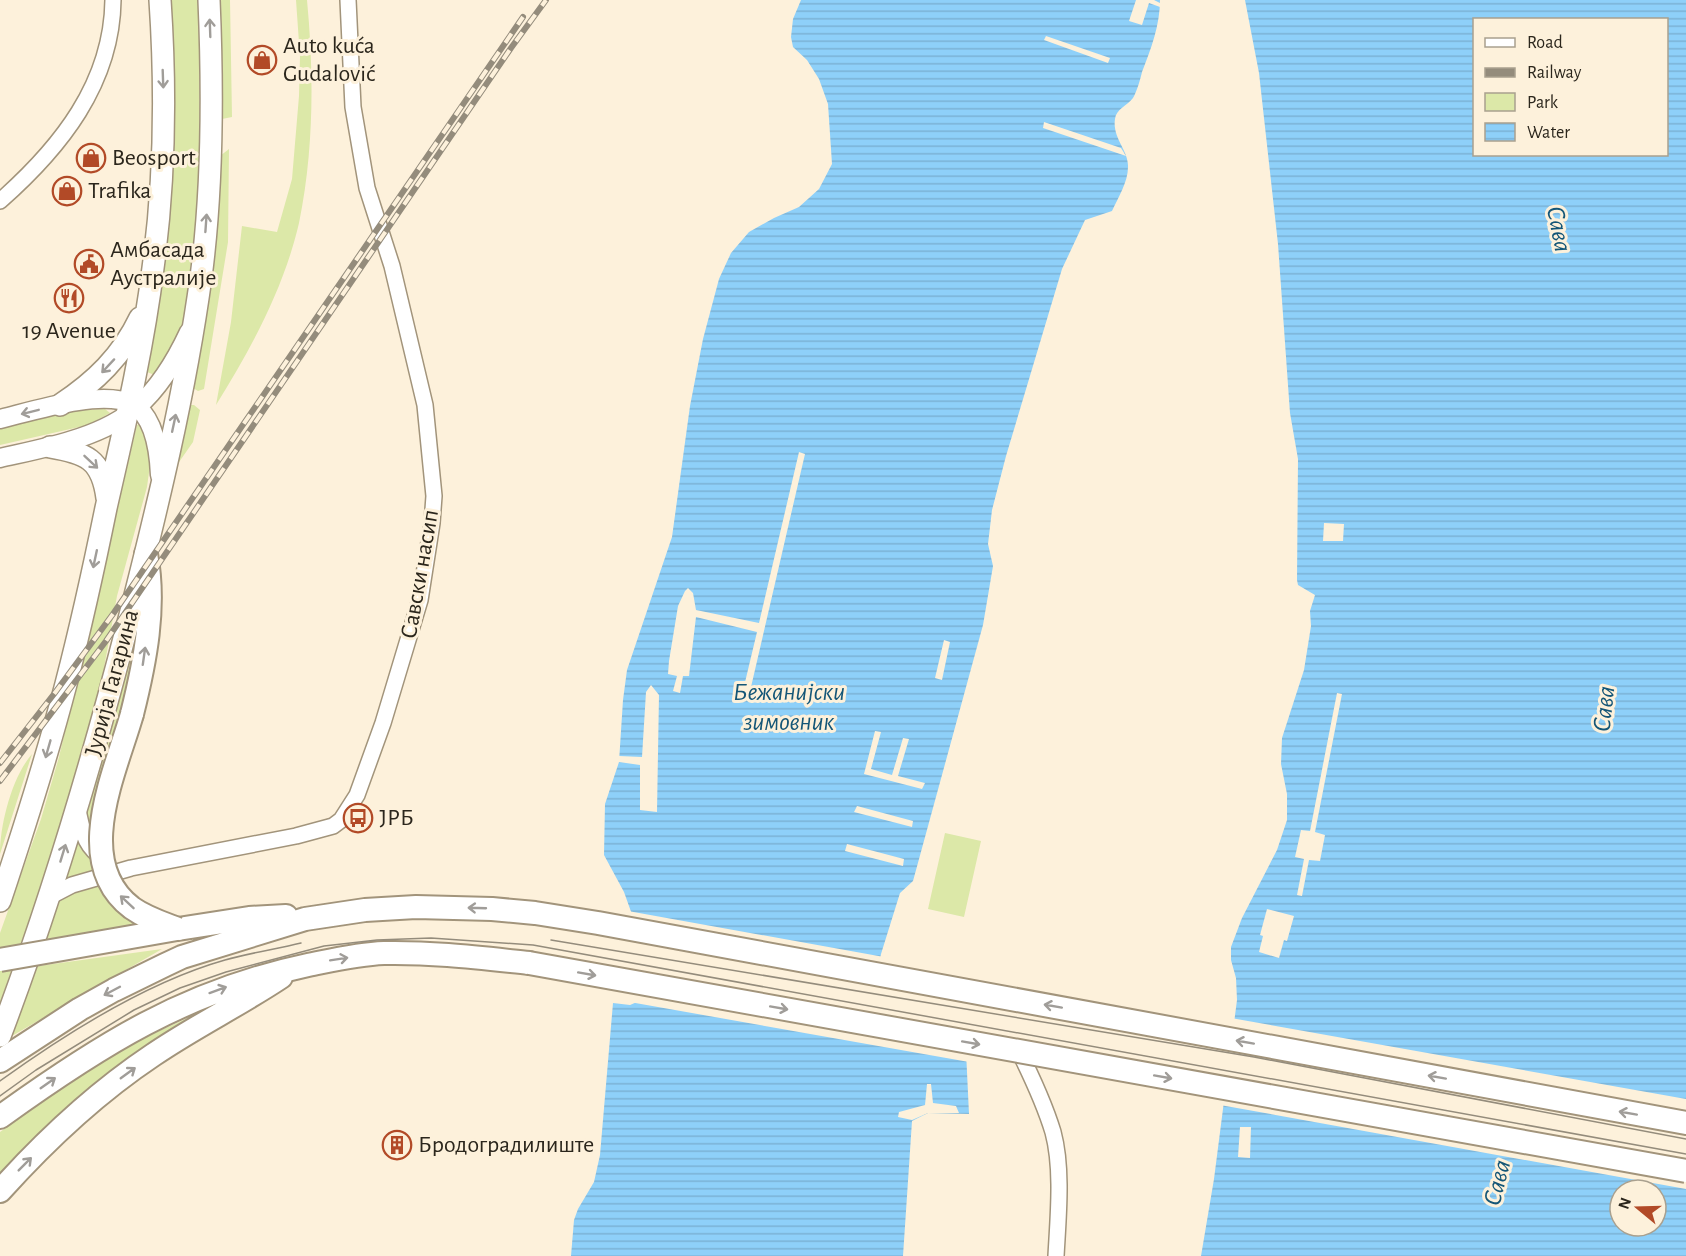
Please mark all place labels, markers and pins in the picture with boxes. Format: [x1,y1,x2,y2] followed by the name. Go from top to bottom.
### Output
[283,34,375,86] place label: Auto kuća Gudalović
[246,44,278,76] shop icon: Auto kuća Gudalović
[75,142,107,174] shop icon: Beosport
[112,146,196,170] place label: Beosport
[51,175,83,207] shop icon: Trafika
[88,179,151,203] place label: Trafika
[110,238,216,290] place label: Амбасада Аустралије
[73,248,105,280] public building icon: Амбасада Аустралије
[53,282,85,314] restaurant icon: 19 Avenue
[22,319,116,343] place label: 19 Avenue
[342,802,374,834] bus stop icon: ЈРБ
[379,806,414,830] place label: ЈРБ
[381,1129,413,1161] building icon: Бродоградилиште
[418,1133,594,1157] place label: Бродоградилиште

